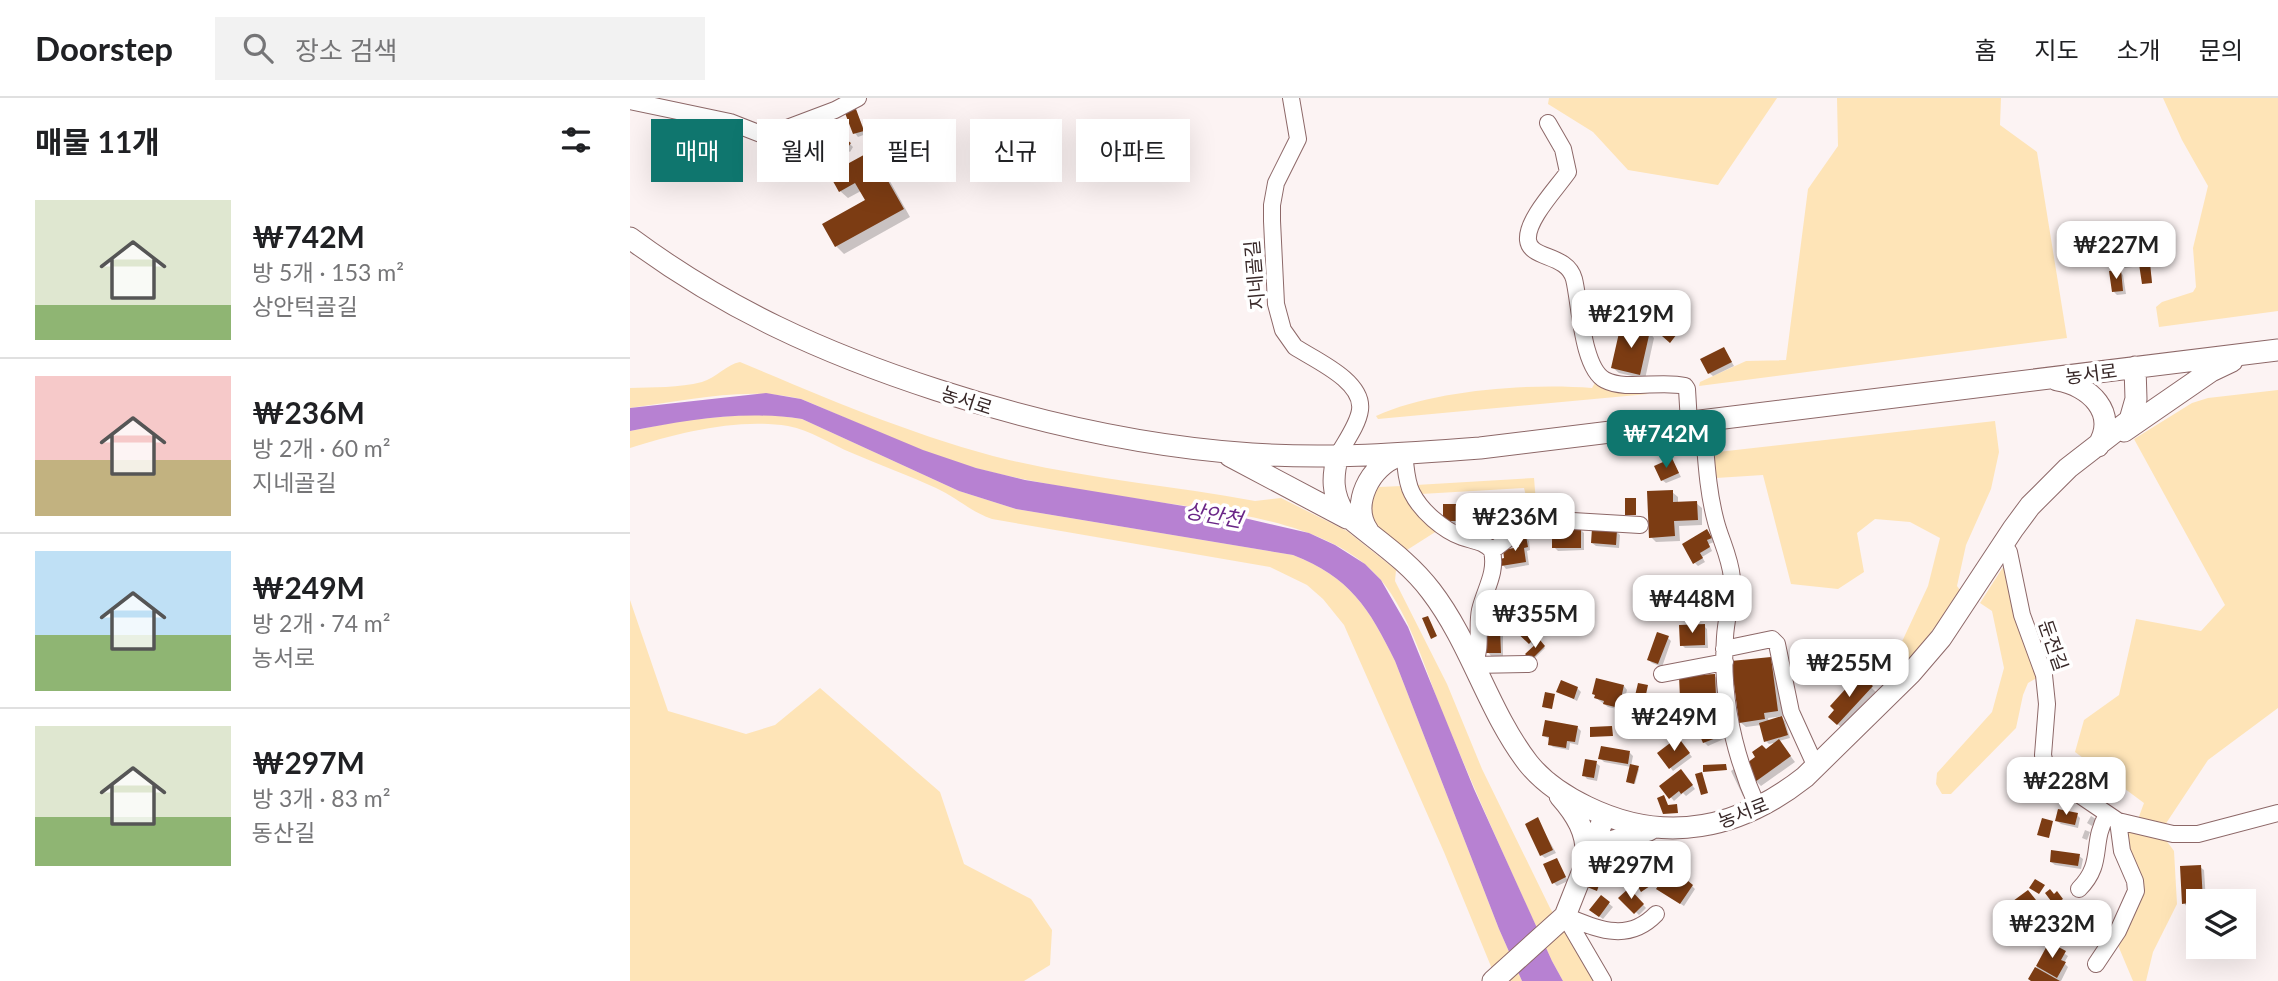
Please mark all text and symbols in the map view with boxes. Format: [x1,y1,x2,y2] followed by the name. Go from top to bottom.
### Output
[215,17,705,80] search box
[35,28,173,68] text: Doorstep
[239,29,277,67] icon: search
[295,34,397,66] text: 장소 검색
[1974,35,1996,64] text: 홈
[2034,35,2079,64] text: 지도
[2117,35,2161,64] text: 소개
[2199,35,2243,64] text: 문의
[651,119,743,182] chip: 매매
[757,119,849,182] chip: 월세
[863,119,956,182] chip: 필터
[970,119,1062,182] chip: 신규
[1076,119,1190,182] chip: 아파트
[557,121,595,159] icon: filters
[35,123,160,159] text: 매물 11개
[252,218,365,254] text: ₩742M
[2067,222,2165,281] pin: ₩227M
[91,228,175,312] icon: home
[2073,230,2159,258] text: ₩227M
[1239,239,1269,311] street label: 지네골길
[252,258,404,286] text: 방 5개 · 153 m²
[1582,290,1680,350] pin: ₩219M
[252,292,358,320] text: 상안턱골길
[1588,299,1674,327] text: ₩219M
[2064,358,2118,388] street label: 농서로
[939,381,995,419] street label: 농서로
[252,394,365,430] text: ₩236M
[91,404,175,488] icon: home
[1617,410,1715,470] pin: ₩742M
[1623,419,1709,447] text: ₩742M
[252,434,390,462] text: 방 2개 · 60 m²
[252,468,337,496] text: 지네골길
[1466,494,1564,553] pin: ₩236M
[1183,497,1247,532] water label: 상안천
[1472,502,1558,530] text: ₩236M
[252,569,365,605] text: ₩249M
[1643,575,1741,635] pin: ₩448M
[91,579,175,663] icon: home
[1649,584,1735,612] text: ₩448M
[1486,590,1584,650] pin: ₩355M
[1492,599,1578,627] text: ₩355M
[252,609,390,637] text: 방 2개 · 74 m²
[2035,616,2073,674] street label: 둔전길
[1800,640,1898,699] pin: ₩255M
[252,643,315,671] text: 농서로
[1806,648,1892,676] text: ₩255M
[1625,694,1723,753] pin: ₩249M
[1631,702,1717,730] text: ₩249M
[252,744,365,780] text: ₩297M
[91,754,175,838] icon: home
[2017,758,2115,817] pin: ₩228M
[2023,766,2109,794] text: ₩228M
[252,784,390,812] text: 방 3개 · 83 m²
[1714,792,1772,832] street label: 농서로
[252,818,315,846] text: 동산길
[1582,842,1680,901] pin: ₩297M
[1588,850,1674,878] text: ₩297M
[2186,889,2256,959] map controls
[2186,889,2256,959] button: layers
[2003,900,2101,960] pin: ₩232M
[2009,909,2095,937] text: ₩232M

